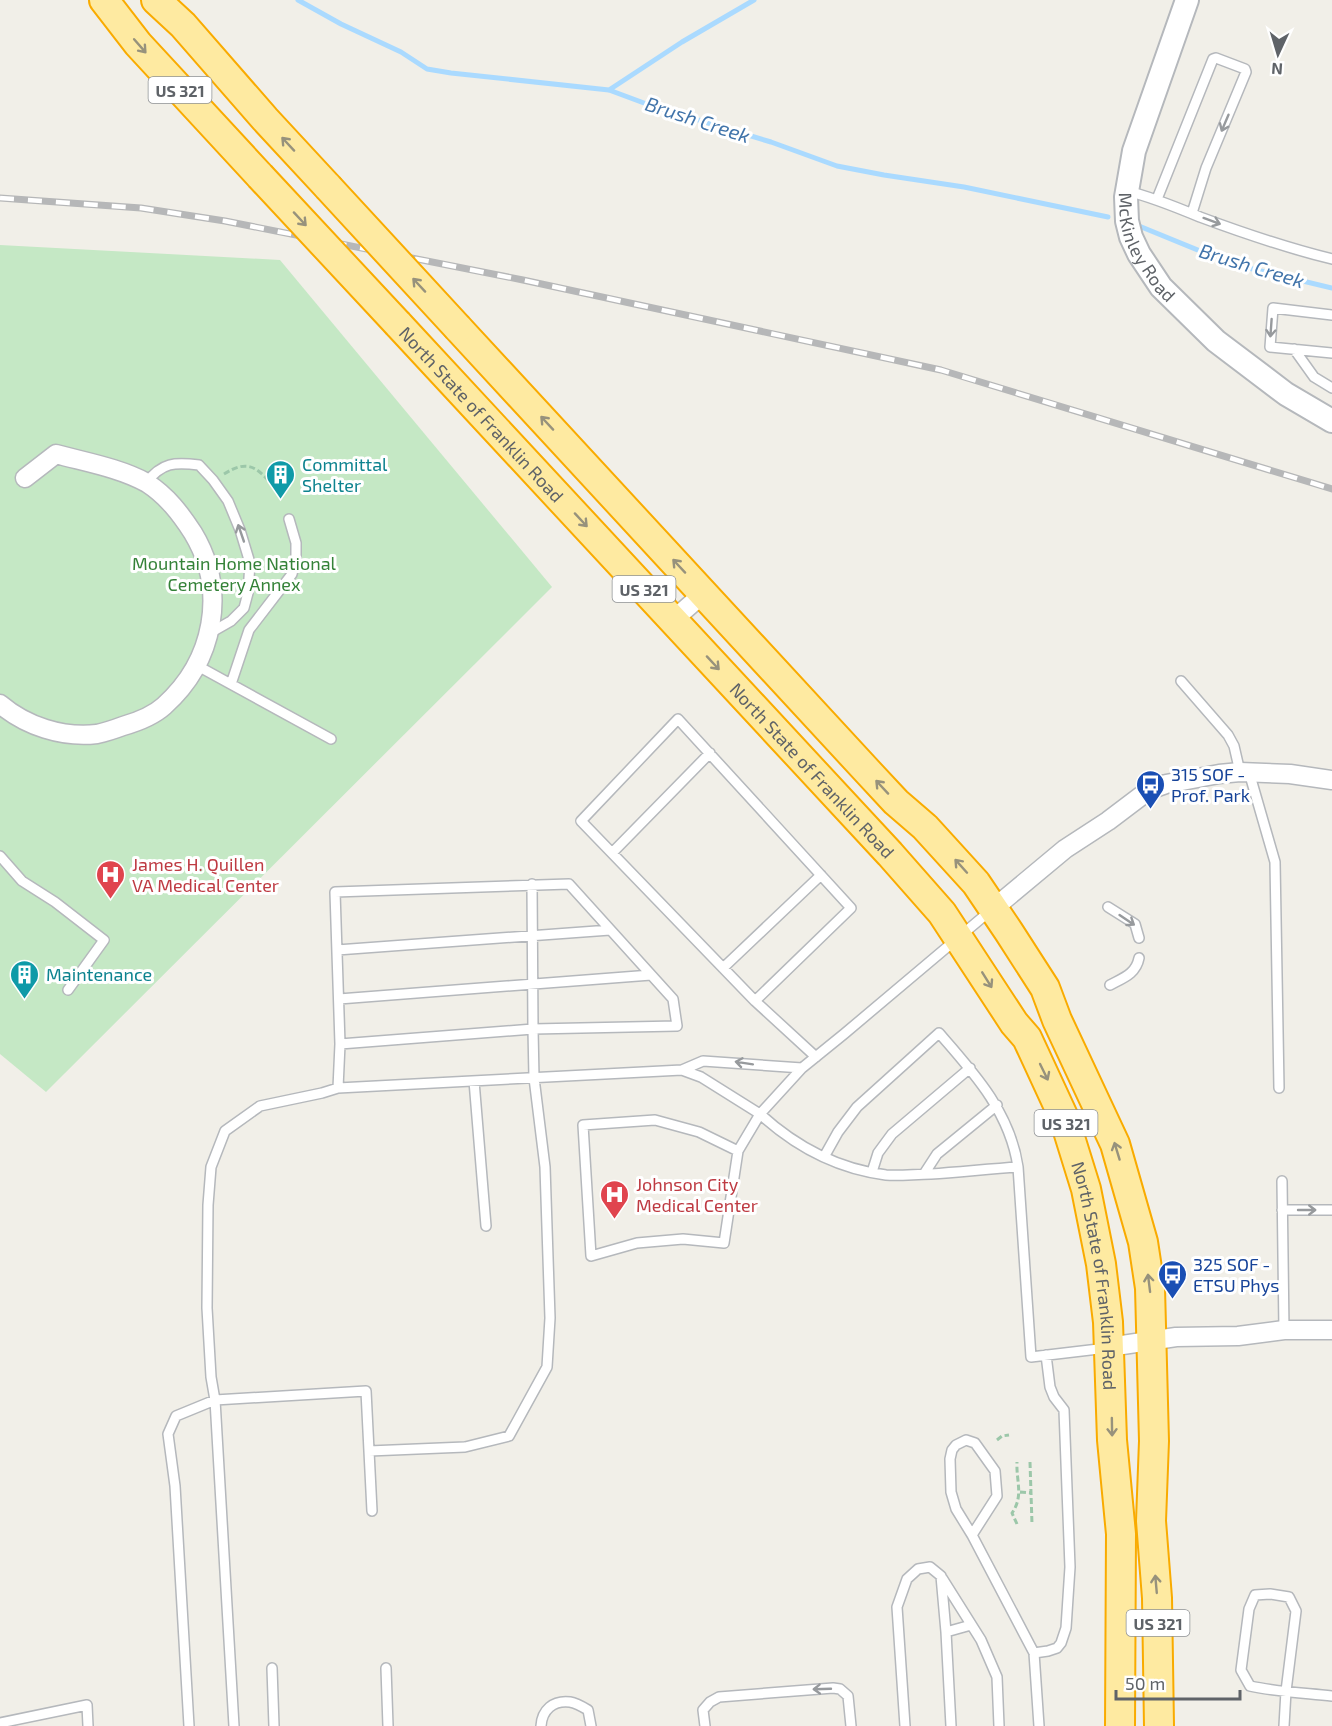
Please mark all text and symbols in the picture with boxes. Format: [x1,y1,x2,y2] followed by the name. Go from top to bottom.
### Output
[1248,24,1308,84] north arrow
[133,38,147,53] one-way arrow
[1270,60,1283,79] text: N
[148,77,212,103] road number: US 321
[643,91,753,147] water label: Brush Creek
[1219,114,1230,132] one-way arrow
[281,136,295,151] one-way arrow
[1115,192,1180,306] street label: McKinley Road
[293,211,307,226] one-way arrow
[1202,216,1221,227] one-way arrow
[1196,238,1308,292] water label: Brush Creek
[411,278,426,293] one-way arrow
[1266,318,1277,338] one-way arrow
[395,322,568,506] street label: North State of Franklin Road
[539,415,554,430] one-way arrow
[302,453,388,496] place label: Committal Shelter
[265,458,297,500] building icon: Committal Shelter
[574,513,588,528] one-way arrow
[234,524,245,543] one-way arrow
[132,552,337,595] park label: Mountain Home National Cemetery Annex
[672,559,686,574] one-way arrow
[612,576,676,602] road number: US 321
[706,656,720,671] one-way arrow
[726,678,899,863] street label: North State of Franklin Road
[1171,763,1250,806] place label: 315 SOF - Prof. Park
[1134,768,1166,810] bus stop icon: 315 SOF - Prof. Park
[875,779,889,794] one-way arrow
[132,853,279,896] place label: James H. Quillen VA Medical Center
[95,858,127,900] hospital icon: James H. Quillen VA Medical Center
[954,859,968,874] one-way arrow
[1118,914,1135,926] one-way arrow
[9,958,41,1000] building icon: Maintenance
[46,963,152,985] place label: Maintenance
[981,971,993,988] one-way arrow
[734,1058,754,1069] one-way arrow
[1039,1063,1051,1081] one-way arrow
[1034,1110,1098,1136] road number: US 321
[1111,1142,1122,1161] one-way arrow
[1067,1159,1121,1391] street label: North State of Franklin Road
[636,1173,758,1216] place label: Johnson City Medical Center
[599,1178,631,1220] hospital icon: Johnson City Medical Center
[1297,1204,1317,1216] one-way arrow
[1193,1253,1279,1296] place label: 325 SOF - ETSU Phys
[1156,1258,1188,1300] bus stop icon: 325 SOF - ETSU Phys
[1143,1273,1154,1293] one-way arrow
[1106,1416,1118,1436] one-way arrow
[1150,1574,1161,1594] one-way arrow
[1126,1610,1190,1636] road number: US 321
[1116,1663,1240,1701] scale bar
[1125,1672,1165,1694] text: 50 m
[812,1683,832,1694] one-way arrow

